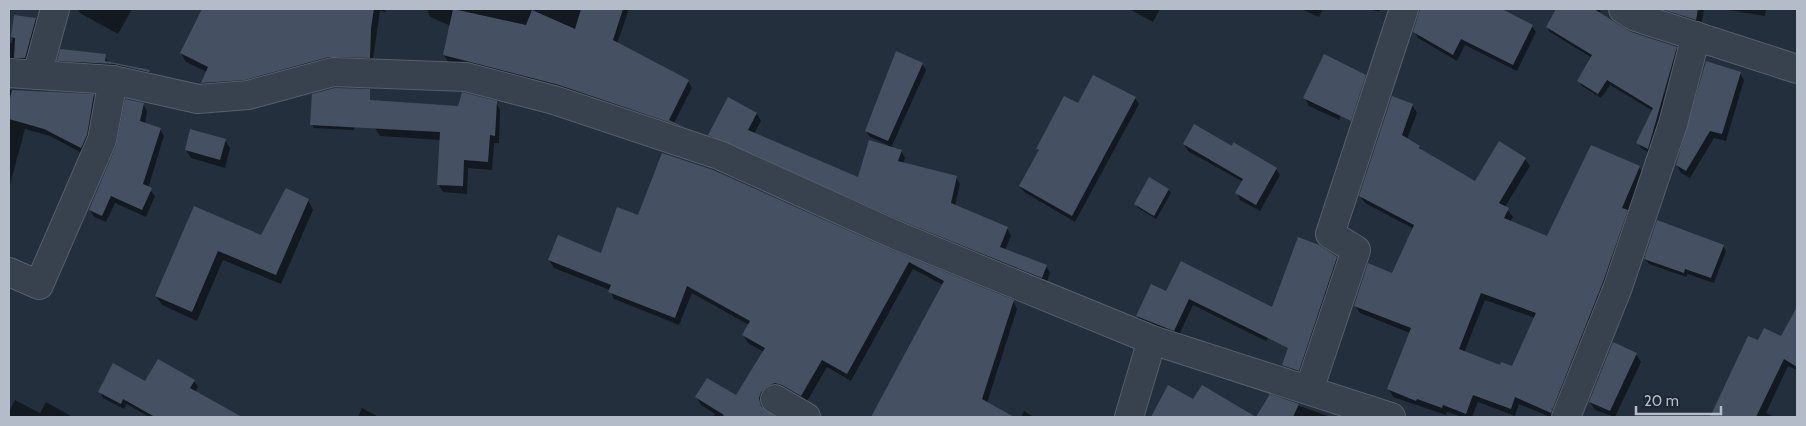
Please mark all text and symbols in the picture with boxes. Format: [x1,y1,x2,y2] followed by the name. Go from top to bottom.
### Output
[1636,384,1721,416] scale bar
[1644,392,1679,410] text: 20 m

